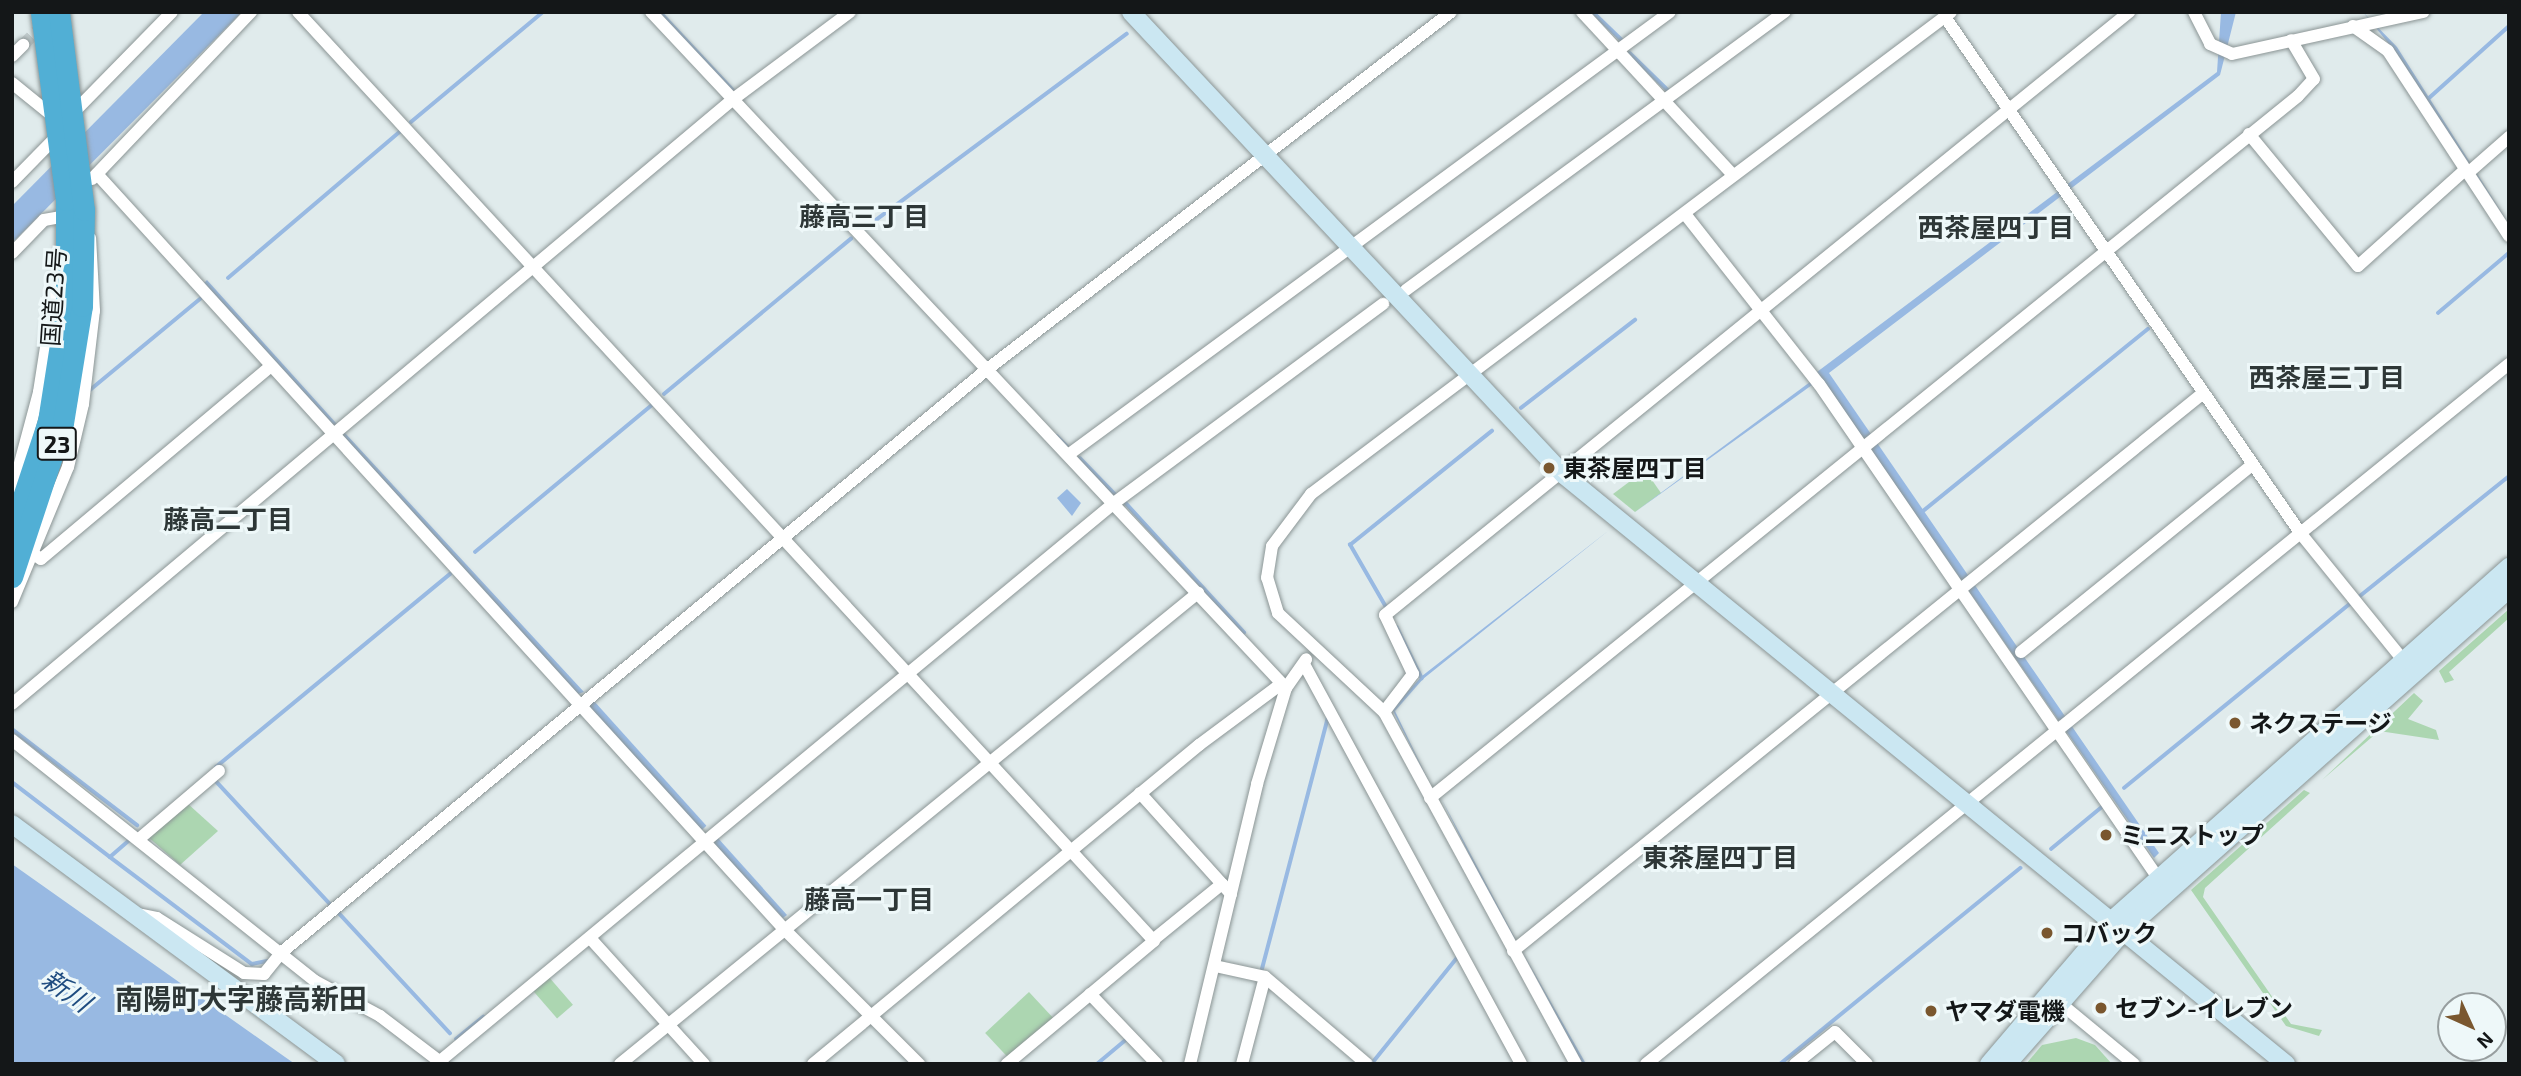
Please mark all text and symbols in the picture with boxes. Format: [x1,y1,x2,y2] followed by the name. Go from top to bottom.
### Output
[799,200,929,232] district label: 藤高三丁目
[1918,211,2074,243] district label: 西茶屋四丁目
[35,247,71,347] street label: 国道23号
[2249,361,2405,393] district label: 西茶屋三丁目
[36,424,78,464] road number: 23
[1563,454,1707,482] place label: 東茶屋四丁目
[1541,460,1557,476] marker: 東茶屋四丁目
[163,503,293,535] district label: 藤高二丁目
[2249,709,2393,737] place label: ネクステージ
[2227,715,2243,731] marker: ネクステージ
[2120,821,2264,849] place label: ミニストップ
[2098,827,2114,843] marker: ミニストップ
[1642,841,1798,873] district label: 東茶屋四丁目
[804,883,934,915] district label: 藤高一丁目
[2061,919,2157,947] place label: コバック
[2039,925,2055,941] marker: コバック
[37,962,97,1018] water label: 新川
[115,981,367,1015] district label: 南陽町大字藤高新田
[2437,992,2507,1062] north arrow
[2115,994,2293,1022] place label: セブン-イレブン
[1945,997,2065,1025] place label: ヤマダ電機
[2093,1000,2109,1016] marker: セブン-イレブン
[1923,1003,1939,1019] marker: ヤマダ電機
[2473,1028,2499,1054] text: N

